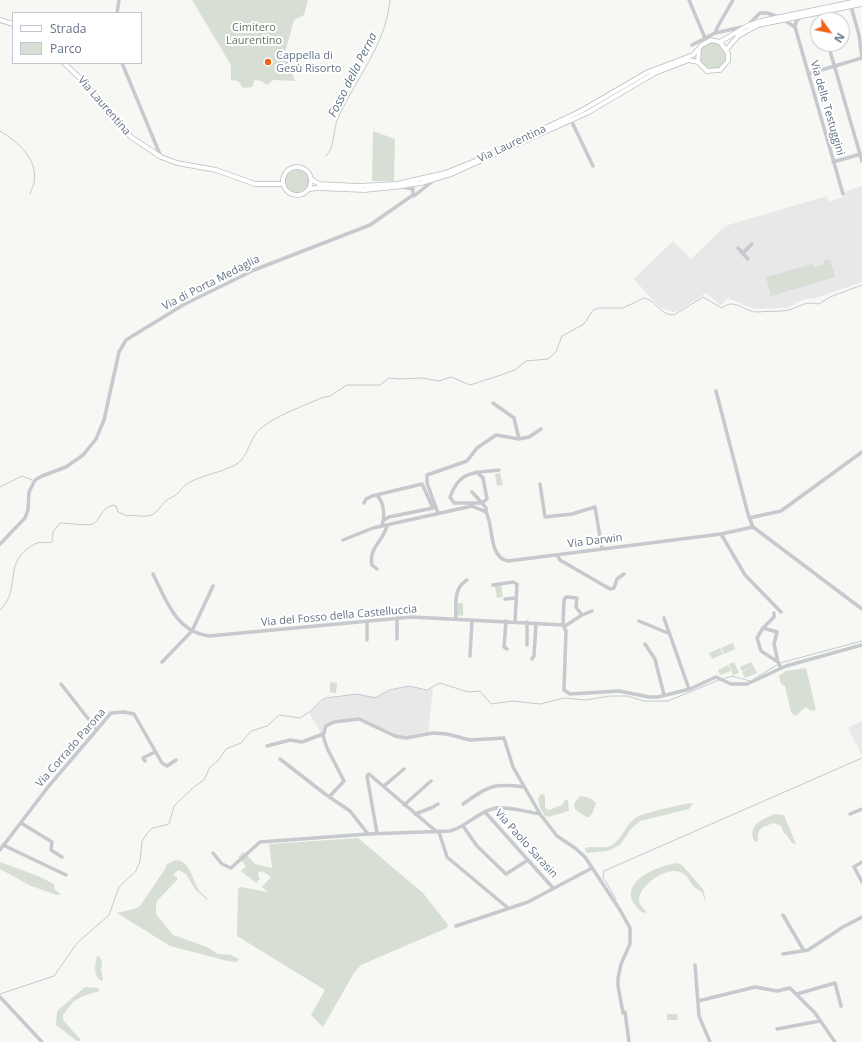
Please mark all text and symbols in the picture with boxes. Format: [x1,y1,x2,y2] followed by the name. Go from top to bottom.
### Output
[12,12,142,64] legend
[810,12,850,52] north arrow
[50,20,86,37] text: Strada
[226,21,282,47] park label: Cimitero Laurentino
[326,30,380,120] water label: Fosso della Perna
[831,30,848,46] text: N
[50,40,82,57] text: Parco
[276,49,341,75] place label: Cappella di Gesù Risorto
[263,57,273,67] marker: Cappella di Gesù Risorto
[807,59,847,157] street label: Via delle Testuggini
[75,74,133,138] street label: Via Laurentina
[476,122,548,166] street label: Via Laurentina
[160,253,262,313] street label: Via di Porta Medaglia
[567,531,623,551] street label: Via Darwin
[260,603,418,629] street label: Via del Fosso della Castelluccia
[33,706,109,790] street label: Via Corrado Parona
[492,807,560,881] street label: Via Paolo Sarasin

